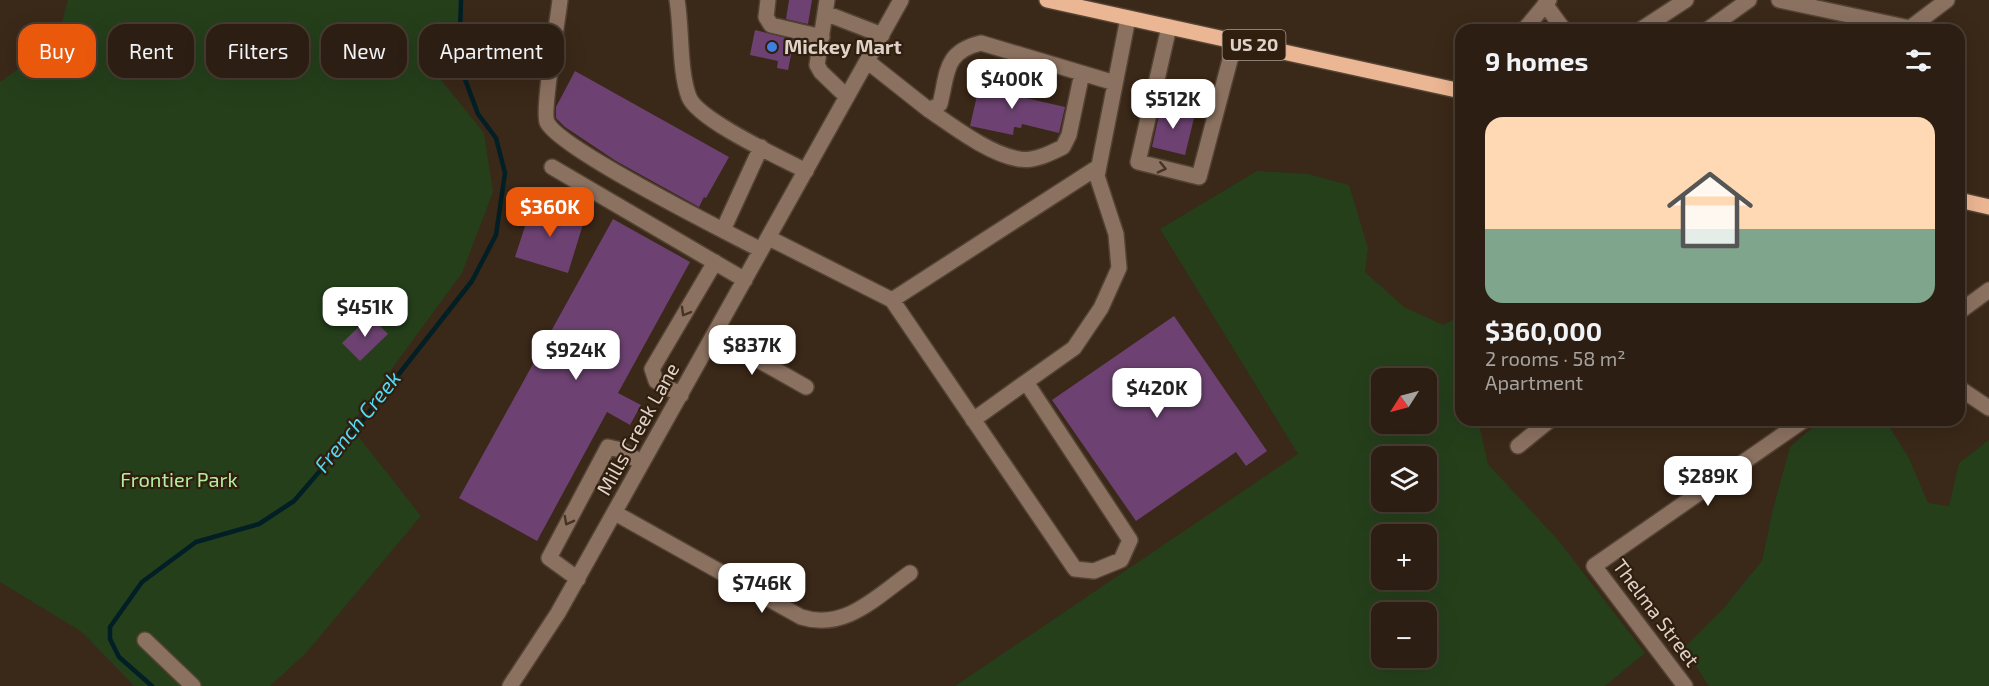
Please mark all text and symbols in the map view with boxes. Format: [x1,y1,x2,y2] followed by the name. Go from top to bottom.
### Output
[18,24,96,78] chip: Buy
[108,24,194,78] chip: Rent
[206,24,309,78] chip: Filters
[321,24,407,78] chip: New
[419,24,564,78] chip: Apartment
[1222,30,1286,60] road number: US 20
[784,34,902,59] place label: Mickey Mart
[765,40,779,54] marker: Mickey Mart
[1902,44,1935,77] icon: filters
[1485,45,1588,76] text: 9 homes
[970,59,1054,110] pin: $400K
[981,66,1043,90] text: $400K
[1131,79,1215,130] pin: $512K
[1145,86,1201,110] text: $512K
[1656,156,1764,264] icon: home
[1157,160,1167,173] one-way arrow
[508,187,592,238] pin: $360K
[520,194,580,218] text: $360K
[323,287,407,338] pin: $451K
[337,294,393,318] text: $451K
[681,306,693,316] one-way arrow
[1485,315,1602,346] text: $360,000
[710,325,794,376] pin: $837K
[534,330,618,381] pin: $924K
[723,332,781,356] text: $837K
[546,337,606,361] text: $924K
[1485,346,1626,370] text: 2 rooms · 58 m²
[591,358,683,499] street label: Mills Creek Lane
[308,365,405,477] water label: French Creek
[1115,368,1199,419] pin: $420K
[1371,368,1437,434] north arrow
[1371,368,1437,668] map controls
[1485,370,1583,394] text: Apartment
[1126,375,1188,399] text: $420K
[1371,446,1437,512] button: layers
[1666,456,1750,507] pin: $289K
[1678,463,1738,487] text: $289K
[120,467,238,491] park label: Frontier Park
[564,514,576,525] one-way arrow
[1371,524,1437,590] button: +
[1609,554,1705,671] street label: Thelma Street
[720,563,804,614] pin: $746K
[732,570,792,594] text: $746K
[1371,602,1437,668] button: −

